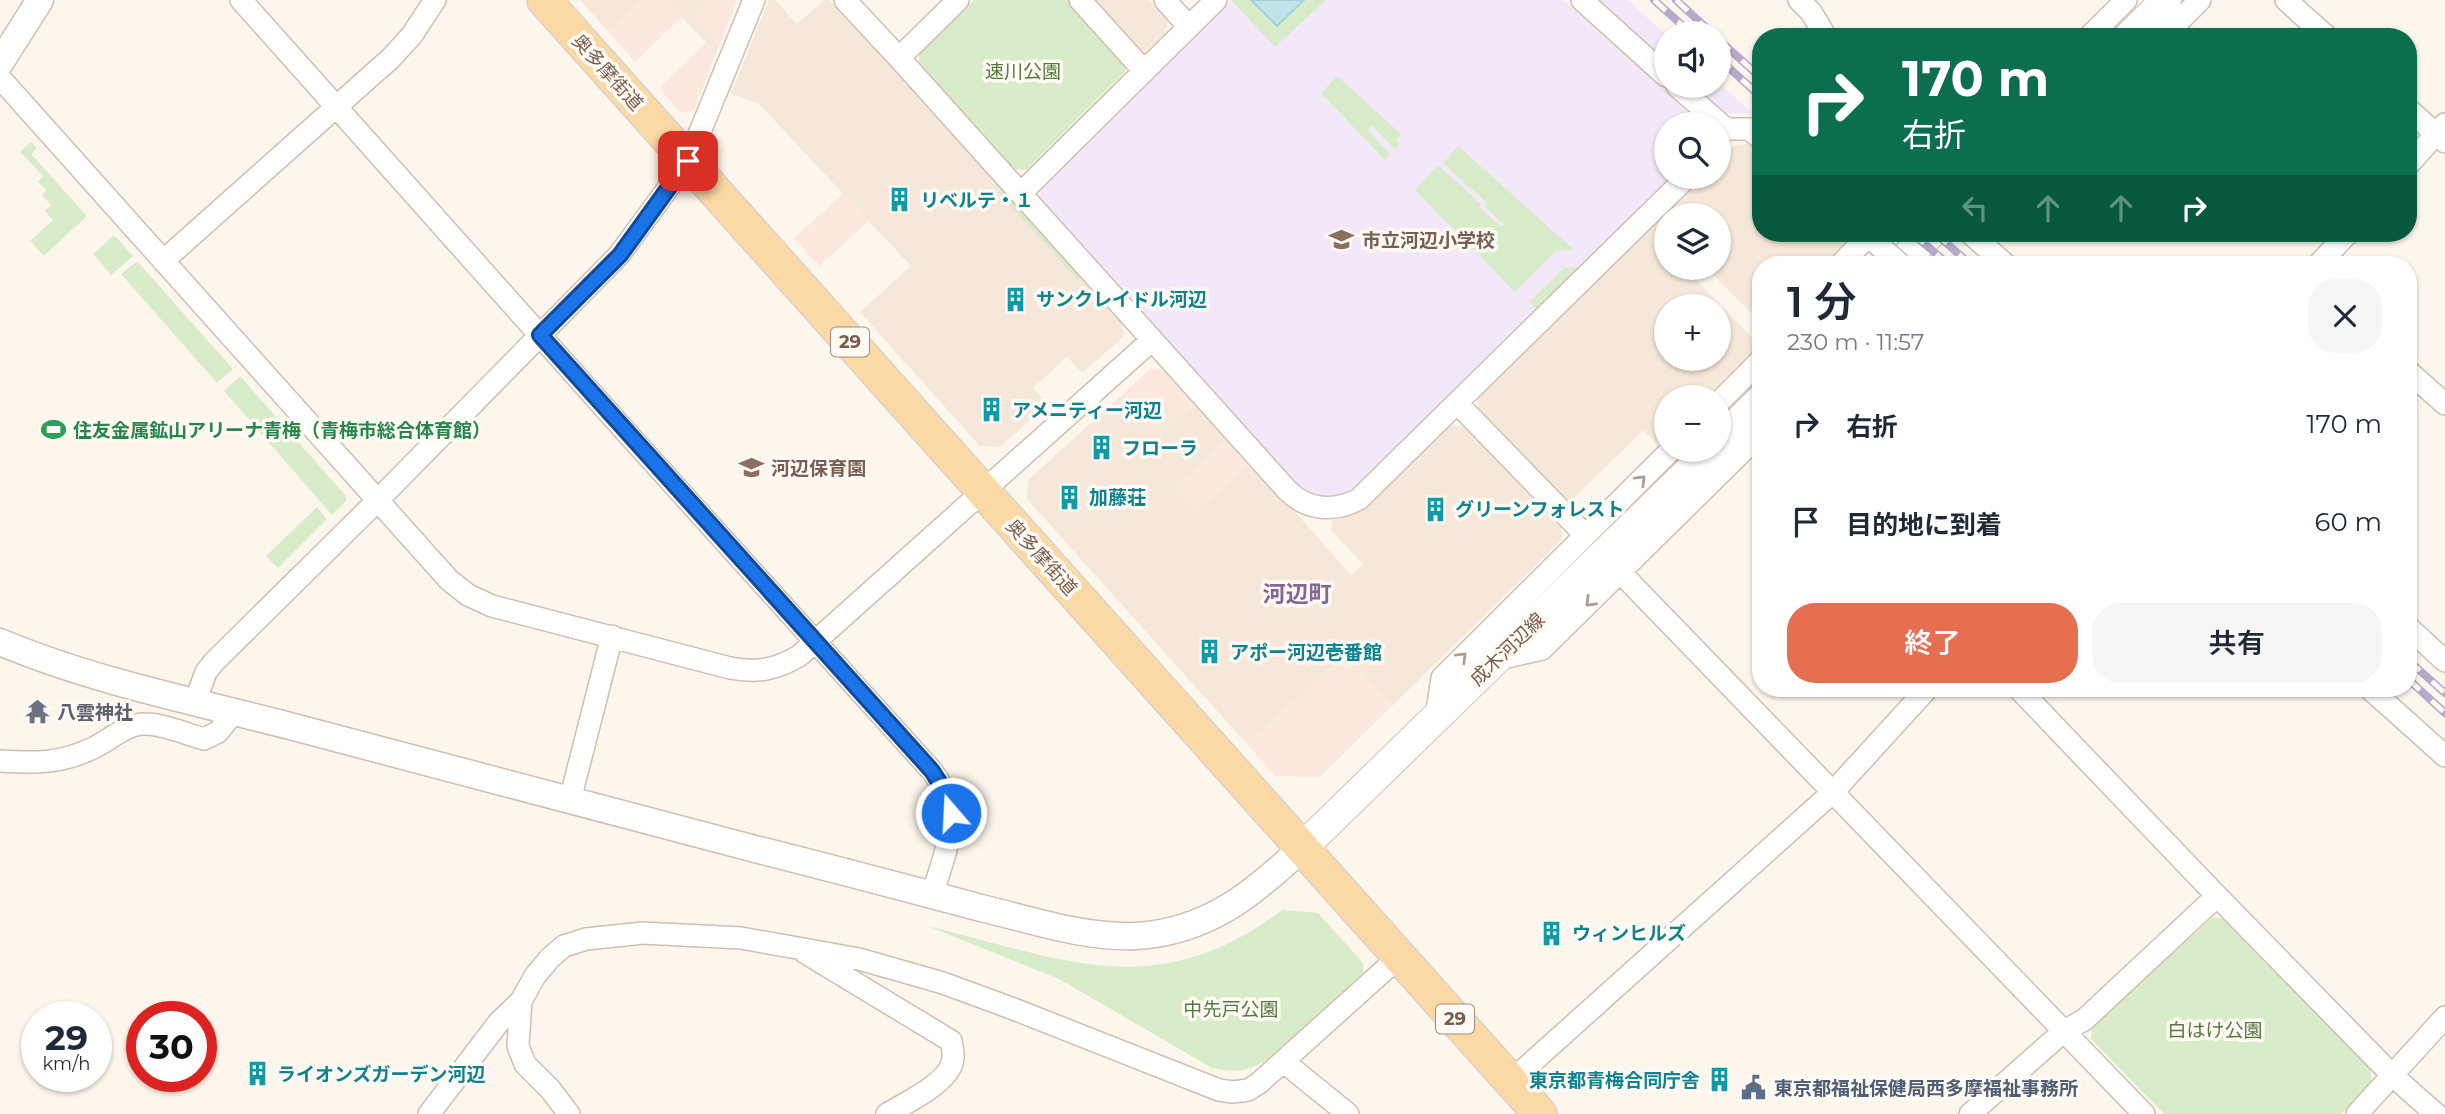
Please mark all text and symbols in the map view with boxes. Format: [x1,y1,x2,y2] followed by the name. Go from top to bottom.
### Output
[1654,21,1731,462] map controls
[1654,21,1731,98] button: sound
[567,29,648,115] street label: 奥多摩街道
[1902,49,2049,108] text: 170 m
[1787,56,1878,147] icon: right
[985,60,1061,83] park label: 速川公園
[1654,112,1731,189] button: search
[1902,115,1966,154] text: 右折
[658,131,718,191] pin
[669,142,707,180] icon: arrive
[886,186,914,214] building icon: リベルテ・１
[920,189,1034,212] place label: リベルテ・１
[1956,189,1994,227] icon: left
[2029,189,2067,227] icon: ahead
[2102,189,2140,227] icon: ahead
[2175,189,2213,227] icon: right
[1654,203,1731,280] button: layers
[1328,226,1356,254] school or university icon: 市立河辺小学校
[1362,229,1495,252] place label: 市立河辺小学校
[1787,276,1857,328] text: 1 分
[2308,279,2382,353] button: close
[1002,285,1030,313] building icon: サンクレイドル河辺
[1036,288,1207,311] place label: サンクレイドル河辺
[1654,294,1731,371] button: +
[831,328,869,356] road number: 29
[1787,328,1924,356] text: 230 m · 11:57
[1654,385,1731,462] button: −
[978,396,1006,424] building icon: アメニティー河辺
[1012,399,1162,422] place label: アメニティー河辺
[1787,405,1825,443] icon: right
[2306,408,2382,440] text: 170 m
[1846,411,1898,443] text: 右折
[39,416,67,444] sports icon: 住友金属鉱山アリーナ青梅（青梅市総合体育館）
[73,419,491,442] place label: 住友金属鉱山アリーナ青梅（青梅市総合体育館）
[1088,434,1116,462] building icon: フローラ
[1122,437,1198,460] place label: フローラ
[737,454,765,482] school or university icon: 河辺保育園
[771,457,866,480] place label: 河辺保育園
[1633,475,1646,488] one-way arrow
[1055,483,1083,511] building icon: 加藤荘
[1089,486,1146,509] place label: 加藤荘
[1421,495,1449,523] building icon: グリーンフォレスト
[1455,498,1624,521] place label: グリーンフォレスト
[1787,503,1825,541] icon: arrive
[2315,506,2382,538] text: 60 m
[1846,509,2002,541] text: 目的地に到着
[1001,514,1082,600] street label: 奥多摩街道
[1263,580,1332,608] district label: 河辺町
[1585,594,1598,607] one-way arrow
[1787,603,2078,683] button: 終了
[2092,603,2382,683] button: 共有
[1465,608,1550,691] street label: 成木河辺線
[1196,638,1224,666] building icon: アポー河辺壱番館
[1230,641,1382,664] place label: アポー河辺壱番館
[1454,653,1466,665] one-way arrow
[23,698,51,726] temple icon: 八雲神社
[57,701,133,724] place label: 八雲神社
[914,776,988,850] position arrow
[1538,919,1566,947] building icon: ウィンヒルズ
[1572,922,1686,945] place label: ウィンヒルズ
[1183,998,1279,1021] park label: 中先戸公園
[126,1001,217,1092] speed limit sign: 30
[1436,1004,1474,1034] road number: 29
[45,1016,88,1059] text: 29
[2167,1019,2263,1042] park label: 白はけ公園
[42,1053,91,1075] text: km/h
[243,1060,271,1088] building icon: ライオンズガーデン河辺
[277,1063,486,1086] place label: ライオンズガーデン河辺
[1706,1066,1734,1094] building icon: 東京都青梅合同庁舎
[1529,1069,1700,1092] place label: 東京都青梅合同庁舎
[1740,1074,1768,1102] public building icon: 東京都福祉保健局西多摩福祉事務所
[1774,1077,2078,1100] place label: 東京都福祉保健局西多摩福祉事務所

